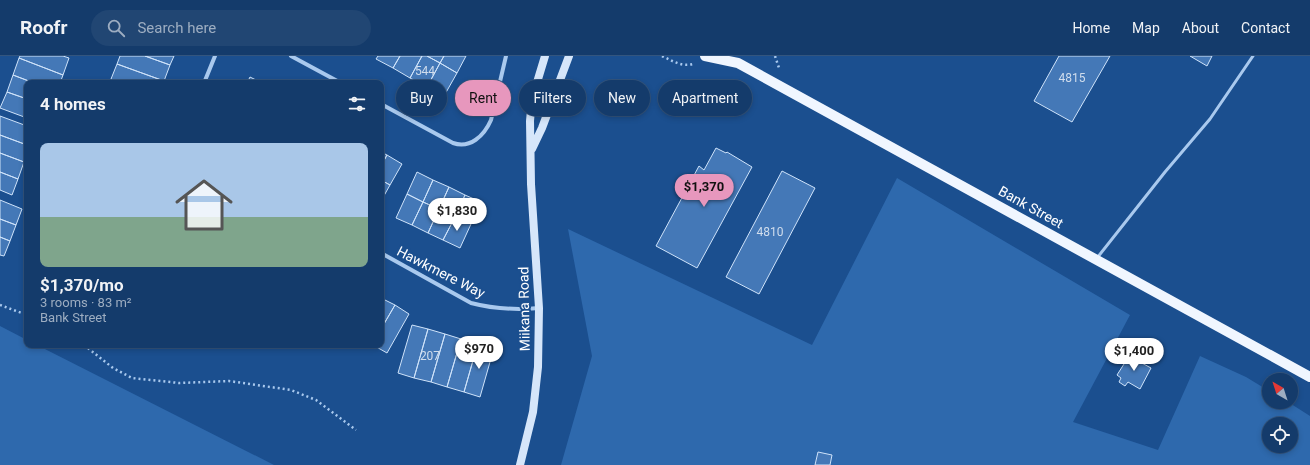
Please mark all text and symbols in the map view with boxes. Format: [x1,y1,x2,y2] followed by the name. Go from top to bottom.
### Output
[91,10,371,46] search box
[20,16,67,39] text: Roofr
[105,17,127,39] icon: search
[137,19,216,37] text: Search here
[1072,20,1110,36] text: Home
[1132,20,1160,36] text: Map
[1182,20,1219,36] text: About
[1241,20,1290,36] text: Contact
[415,64,435,78] house number: 544
[1059,71,1086,85] house number: 4815
[396,80,447,116] chip: Buy
[455,80,511,116] chip: Rent
[519,80,586,116] chip: Filters
[594,80,650,116] chip: New
[658,80,752,116] chip: Apartment
[346,93,368,115] icon: filters
[40,94,106,114] text: 4 homes
[168,169,240,241] icon: home
[671,174,737,208] pin: $1,370
[684,179,724,194] text: $1,370
[996,183,1067,232] street label: Bank Street
[424,198,490,232] pin: $1,830
[437,203,477,218] text: $1,830
[757,225,784,239] house number: 4810
[394,243,488,301] street label: Hawkmere Way
[515,267,533,351] street label: Miikana Road
[40,275,124,295] text: $1,370/mo
[40,295,132,310] text: 3 rooms · 83 m²
[40,310,106,325] text: Bank Street
[455,336,503,370] pin: $970
[1101,338,1167,372] pin: $1,400
[464,341,494,356] text: $970
[1114,343,1154,358] text: $1,400
[420,349,440,363] house number: 207
[1262,373,1298,409] north arrow
[1262,373,1298,453] map controls
[1262,417,1298,453] button: locate

